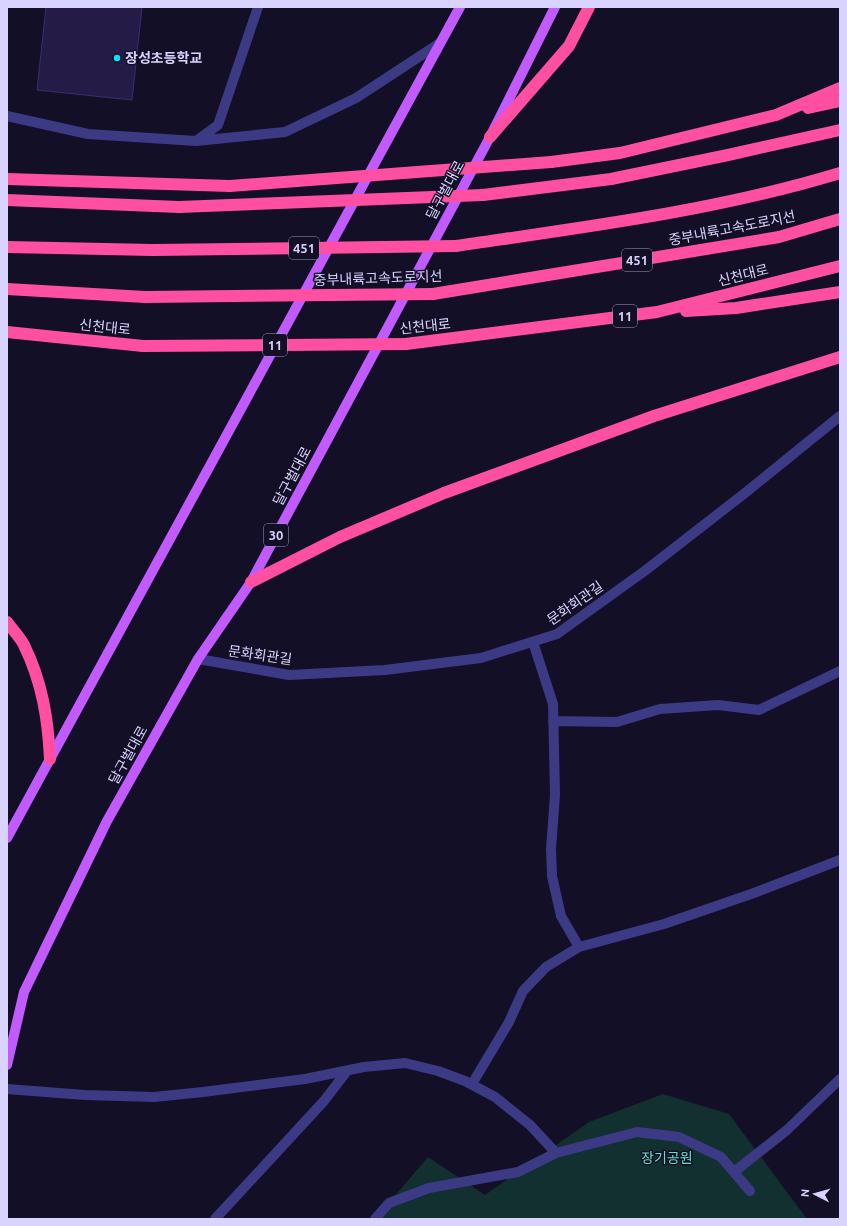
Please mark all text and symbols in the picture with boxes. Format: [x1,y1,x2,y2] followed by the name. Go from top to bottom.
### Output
[125,50,202,66] place label: 장성초등학교
[112,53,122,63] marker: 장성초등학교
[423,158,467,222] street label: 달구벌대로
[667,208,797,248] street label: 중부내륙고속도로지선
[289,237,319,259] road number: 451
[622,249,652,271] road number: 451
[716,261,770,289] street label: 신천대로
[313,268,443,288] street label: 중부내륙고속도로지선
[613,305,637,327] road number: 11
[399,315,452,337] street label: 신천대로
[79,316,132,338] street label: 신천대로
[263,334,287,356] road number: 11
[270,444,314,508] street label: 달구벌대로
[264,524,288,546] road number: 30
[544,578,606,628] street label: 문화회관길
[227,643,293,667] street label: 문화회관길
[105,723,151,787] street label: 달구벌대로
[641,1150,693,1166] park label: 장기공원
[795,1174,835,1214] north arrow
[799,1188,811,1198] text: N

